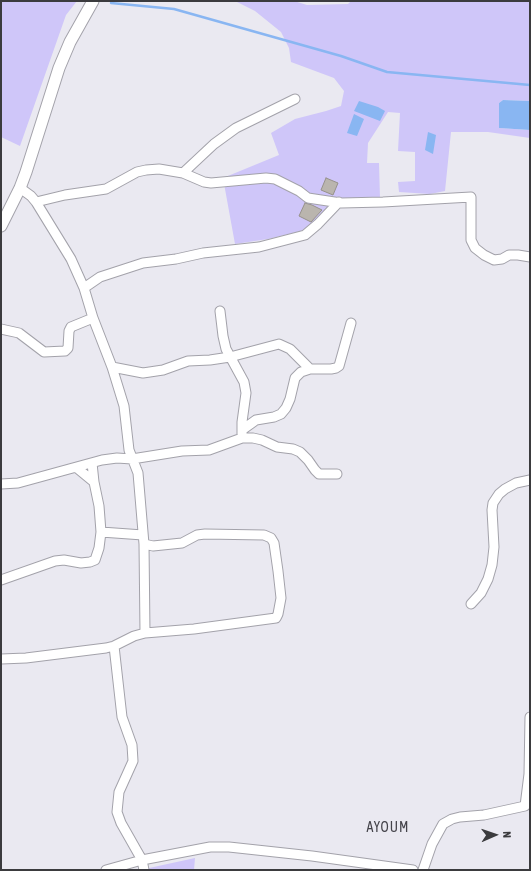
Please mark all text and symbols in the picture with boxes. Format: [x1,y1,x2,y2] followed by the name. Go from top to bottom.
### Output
[475,815,515,855] north arrow
[367,820,409,836] district label: AYOUM
[501,831,513,838] text: N

